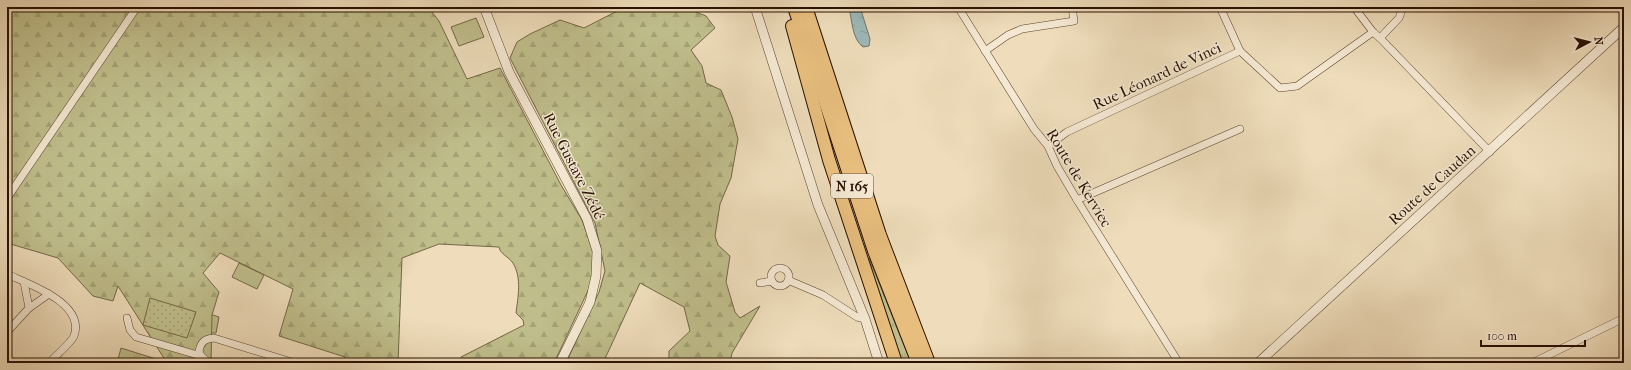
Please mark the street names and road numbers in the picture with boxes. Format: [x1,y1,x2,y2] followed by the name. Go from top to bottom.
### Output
[1090,38,1225,114] street label: Rue Léonard de Vinci
[539,110,609,223] street label: Rue Gustave Zédé
[1043,125,1116,231] street label: Route de Kerviec
[1385,141,1479,229] street label: Route de Caudan
[831,174,873,198] road number: N 165

